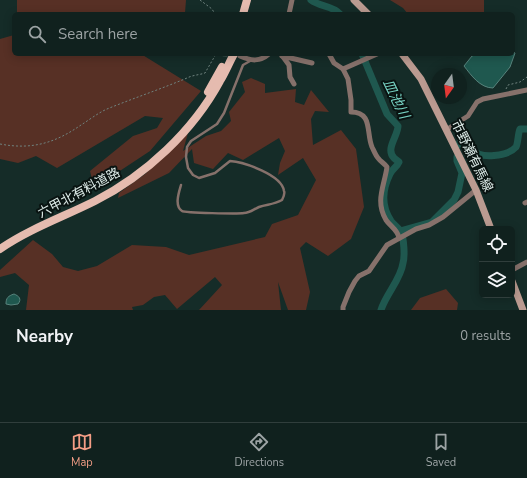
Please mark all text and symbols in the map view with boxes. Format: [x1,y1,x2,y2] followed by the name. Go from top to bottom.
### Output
[12,12,515,56] search box
[26,23,48,45] icon: search
[58,24,138,44] text: Search here
[431,68,467,104] north arrow
[378,76,415,124] water label: 皿池川
[447,117,497,195] street label: 市野瀬有馬線
[35,164,123,222] street label: 六甲北有料道路
[479,226,515,298] map controls
[479,226,515,262] button: locate
[479,262,515,298] button: layers
[16,325,73,348] text: Nearby
[460,327,511,345] text: 0 results
[71,431,93,470] tab: Map
[235,431,284,470] tab: Directions
[426,431,456,470] tab: Saved

